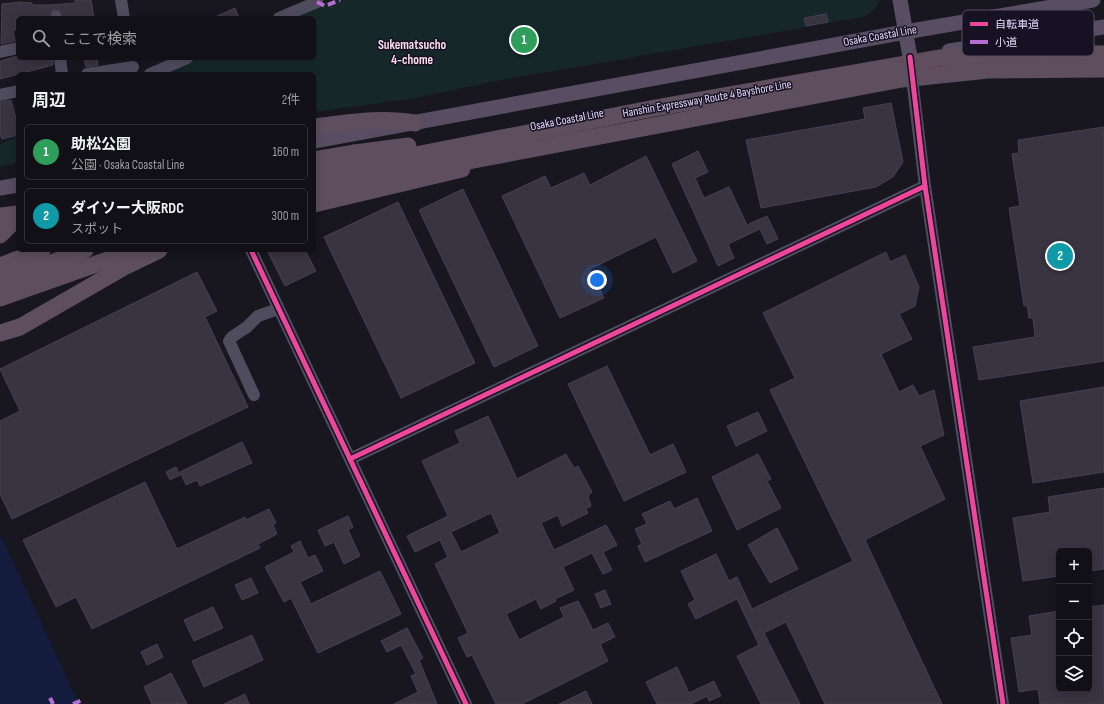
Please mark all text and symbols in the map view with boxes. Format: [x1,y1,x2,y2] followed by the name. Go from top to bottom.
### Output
[962,10,1094,56] legend
[16,16,316,60] search box
[995,18,1039,31] text: 自転車道
[842,22,918,50] street label: Osaka Coastal Line
[511,25,537,55] pin: 1
[30,27,52,49] icon: search
[62,30,137,49] text: ここで検索
[995,36,1017,49] text: 小道
[378,37,446,68] district label: Sukematsucho 4-chome
[621,77,793,121] street label: Hanshin Expressway Route 4 Bayshore Line
[32,91,66,111] text: 周辺
[282,92,300,108] text: 2件
[529,105,605,134] street label: Osaka Coastal Line
[71,135,131,154] text: 助松公園
[43,144,49,160] text: 1
[273,144,299,160] text: 160 m
[71,157,184,173] text: 公園 · Osaka Coastal Line
[71,199,184,218] text: ダイソー大阪RDC
[43,208,49,224] text: 2
[272,208,299,224] text: 300 m
[71,221,123,237] text: スポット
[1047,241,1073,271] pin: 2
[587,270,607,290] your location
[1056,548,1092,692] map controls
[1056,548,1092,584] button: +
[1056,584,1092,620] button: −
[1056,620,1092,656] button: locate
[1056,656,1092,692] button: layers

